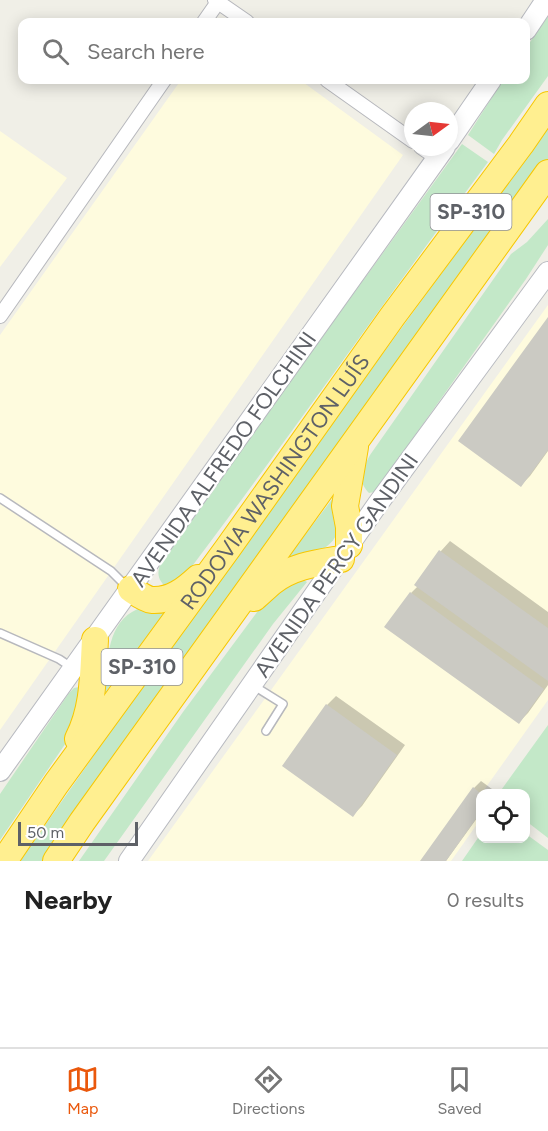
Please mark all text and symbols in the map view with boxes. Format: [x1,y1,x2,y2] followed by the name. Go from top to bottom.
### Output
[18,18,530,84] search box
[39,35,72,68] icon: search
[87,38,205,65] text: Search here
[404,102,458,156] north arrow
[430,194,512,230] road number: SP-310
[125,327,322,592] street label: AVENIDA ALFREDO FOLCHINI
[175,349,375,615] street label: RODOVIA WASHINGTON LUÍS
[249,448,424,683] street label: AVENIDA PERCY GANDINI
[102,649,182,685] road number: SP-310
[476,789,530,843] map controls
[476,789,530,843] button: locate
[18,819,138,846] scale bar
[27,823,64,842] text: 50 m
[24,884,112,916] text: Nearby
[447,888,524,912] text: 0 results
[66,1063,99,1118] tab: Map
[232,1063,305,1118] tab: Directions
[438,1063,482,1118] tab: Saved

